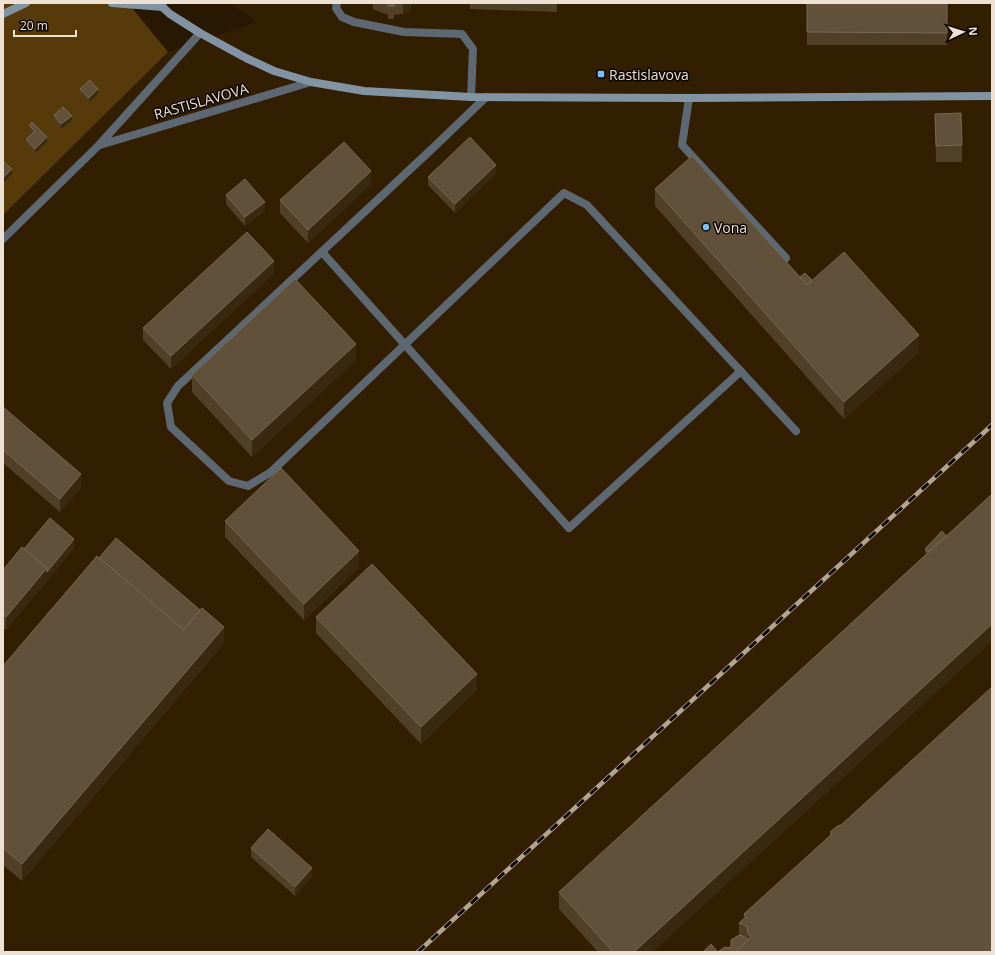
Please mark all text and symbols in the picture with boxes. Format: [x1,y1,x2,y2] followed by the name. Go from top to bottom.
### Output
[14,12,76,38] scale bar
[943,12,983,52] north arrow
[20,17,48,34] text: 20 m
[966,26,981,36] text: N
[609,65,689,84] place label: Rastislavova
[596,69,606,79] marker: Rastislavova
[152,78,250,124] street label: RASTISLAVOVA
[714,218,747,237] place label: Vona
[701,222,711,232] marker: Vona

